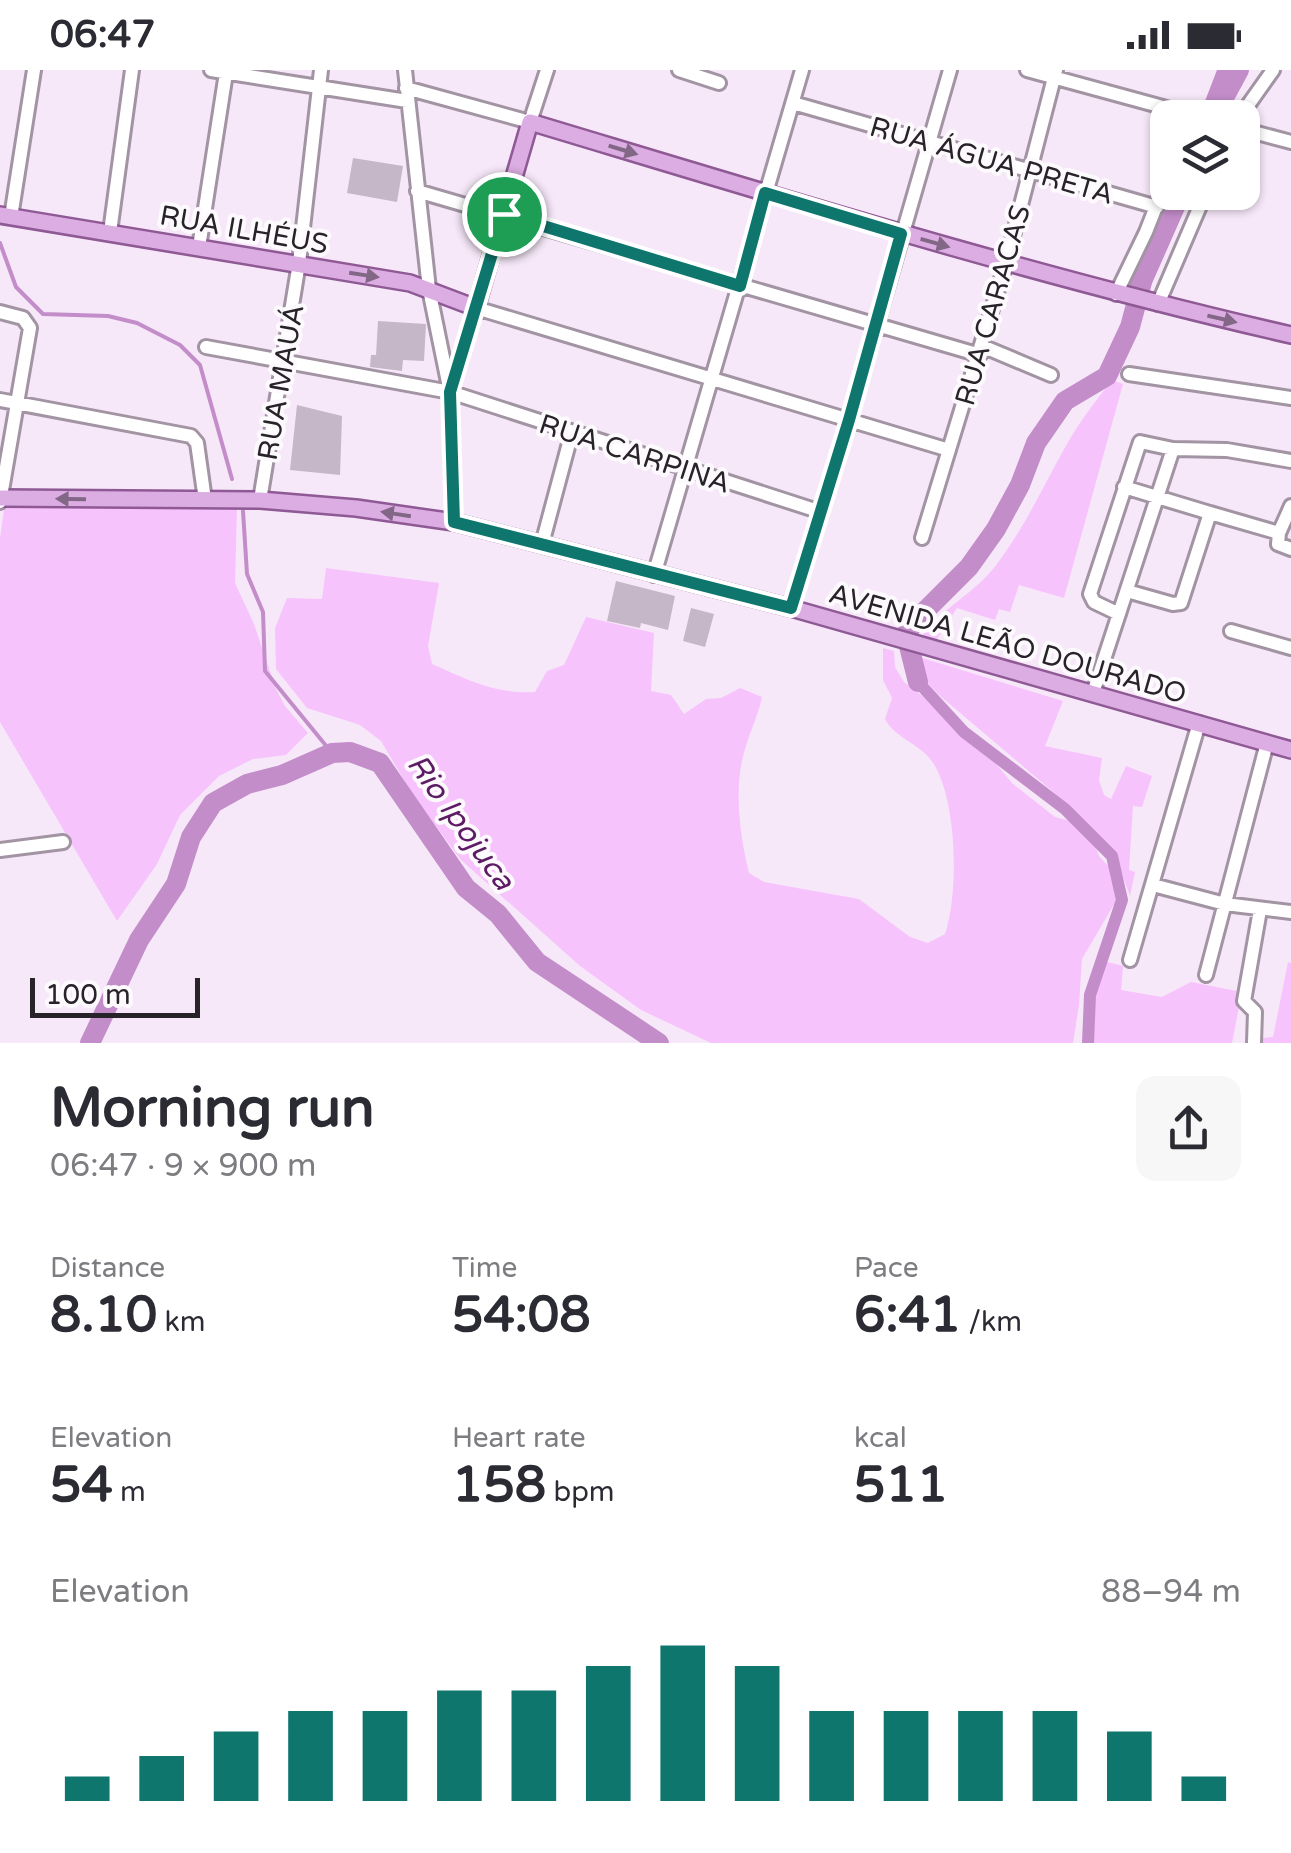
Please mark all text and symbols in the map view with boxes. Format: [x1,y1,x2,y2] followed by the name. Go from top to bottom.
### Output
[50,12,155,58] text: 06:47
[1150,100,1260,210] map controls
[1150,100,1260,210] button: layers
[866,110,1118,212] street label: RUA ÁGUA PRETA
[609,143,639,158] one-way arrow
[462,172,547,257] pin
[477,187,532,242] icon: arrive
[157,198,331,262] street label: RUA ILHÉUS
[948,201,1038,410] street label: RUA CARACAS
[920,236,951,252] one-way arrow
[348,268,380,284] one-way arrow
[251,302,311,463] street label: RUA MAUÁ
[1207,312,1238,327] one-way arrow
[535,407,735,501] street label: RUA CARPINA
[55,490,87,506] one-way arrow
[379,505,411,521] one-way arrow
[825,577,1190,711] street label: AVENIDA LEÃO DOURADO
[399,747,523,898] water label: Rio Ipojuca
[30,973,200,1018] scale bar
[45,978,131,1012] text: 100 m
[50,1076,375,1142] text: Morning run
[1136,1076,1241,1181] button: share
[50,1147,316,1185] text: 06:47 · 9 × 900 m
[50,1251,165,1285] text: Distance
[452,1251,517,1285] text: Time
[854,1251,918,1285] text: Pace
[50,1285,157,1345] text: 8.10
[452,1285,591,1345] text: 54:08
[854,1285,961,1345] text: 6:41
[157,1305,205,1339] text: km
[961,1305,1022,1339] text: /km
[50,1421,172,1455] text: Elevation
[452,1421,586,1455] text: Heart rate
[854,1421,907,1455] text: kcal
[50,1455,113,1515] text: 54
[452,1455,546,1515] text: 158
[854,1455,948,1515] text: 511
[113,1475,146,1509] text: m
[546,1475,615,1509] text: bpm
[50,1573,190,1611] text: Elevation
[1101,1573,1241,1611] text: 88–94 m

